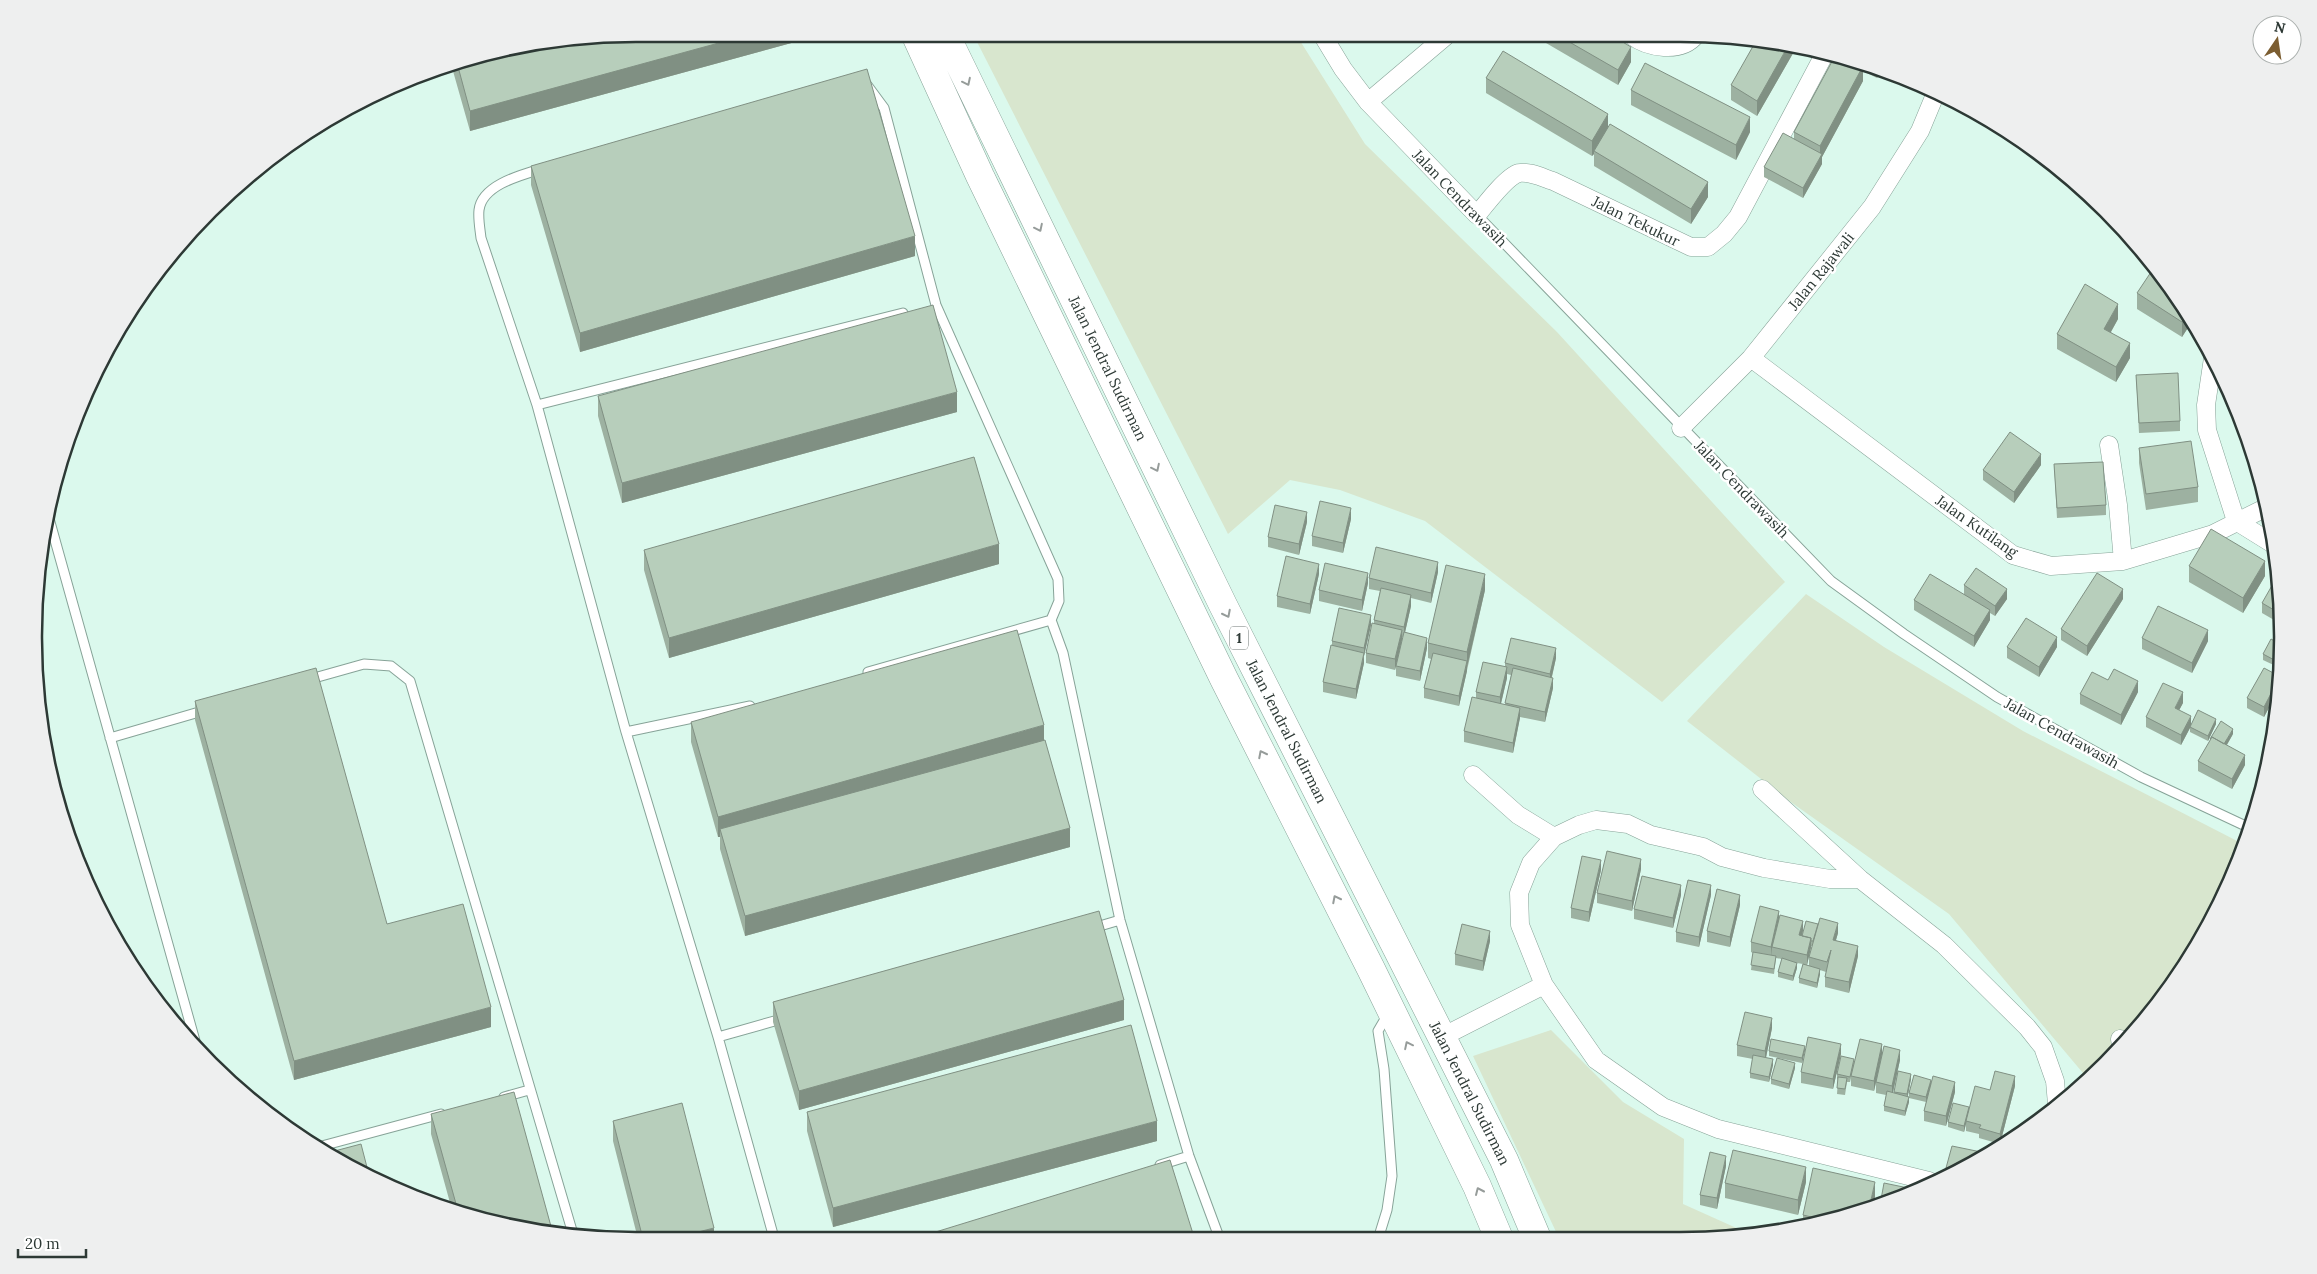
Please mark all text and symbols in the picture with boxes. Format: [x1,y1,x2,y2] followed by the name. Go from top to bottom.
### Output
[2252,15,2302,65] north arrow
[2273,17,2287,37] text: N
[961,77,972,86] one-way arrow
[1408,145,1511,251] street label: Jalan Cendrawasih
[1588,191,1684,251] street label: Jalan Tekukur
[1033,223,1043,232] one-way arrow
[1783,228,1858,314] street label: Jalan Rajawali
[1064,291,1151,444] street label: Jalan Jendral Sudirman
[1690,436,1793,542] street label: Jalan Cendrawasih
[1150,463,1161,472] one-way arrow
[1931,490,2022,562] street label: Jalan Kutilang
[1221,609,1232,618] one-way arrow
[1230,626,1248,650] road number: 1
[1242,655,1332,806] street label: Jalan Jendral Sudirman
[2000,693,2123,772] street label: Jalan Cendrawasih
[1258,751,1268,760] one-way arrow
[1332,895,1342,904] one-way arrow
[1425,1017,1515,1168] street label: Jalan Jendral Sudirman
[1404,1041,1414,1050] one-way arrow
[1474,1187,1485,1196] one-way arrow
[18,1226,85,1258] scale bar
[25,1234,60,1253] text: 20 m

